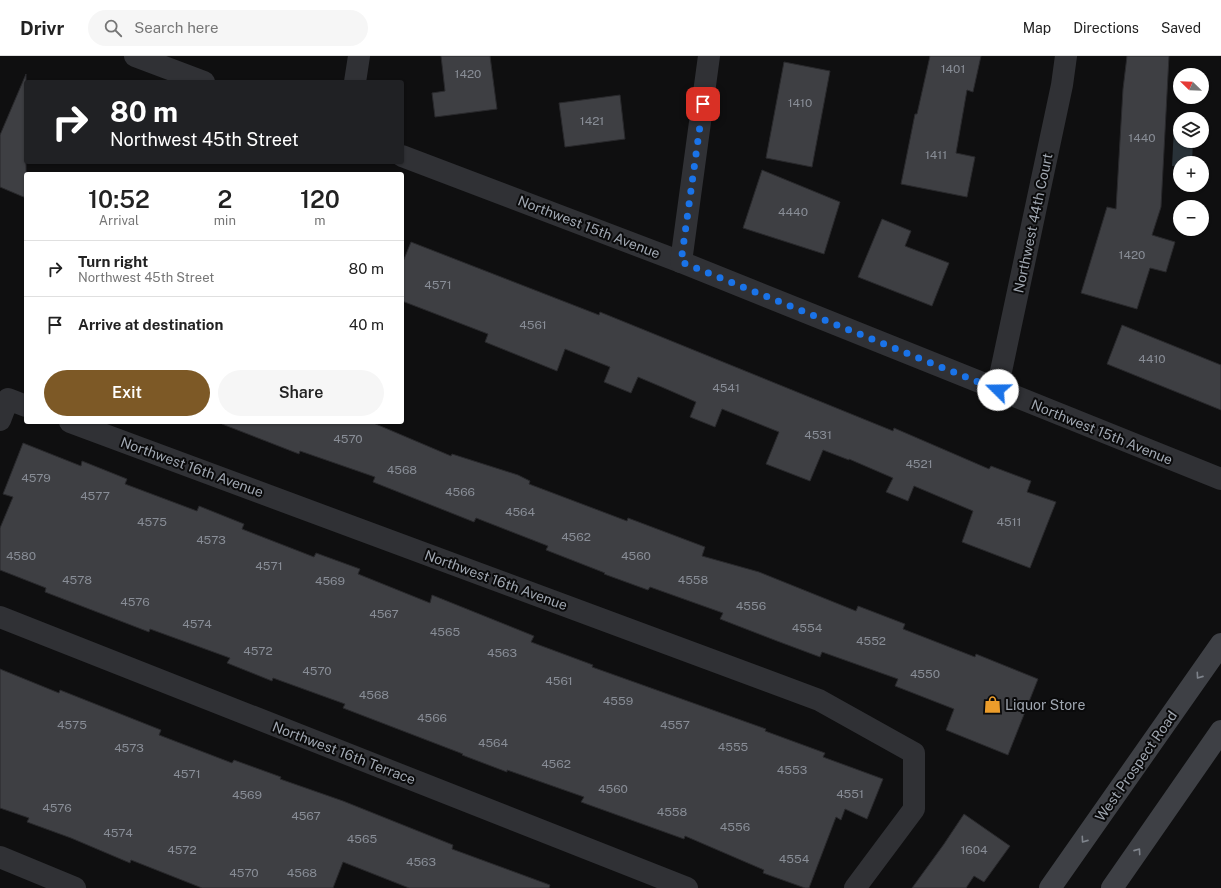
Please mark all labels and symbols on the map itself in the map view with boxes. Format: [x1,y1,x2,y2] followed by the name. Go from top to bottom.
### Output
[941,62,965,76] house number: 1401
[455,67,481,81] house number: 1420
[1173,68,1209,104] north arrow
[686,87,720,121] pin
[788,96,812,110] house number: 1410
[580,114,604,128] house number: 1421
[1128,131,1156,145] house number: 1440
[925,148,947,162] house number: 1411
[1010,152,1056,294] street label: Northwest 44th Court
[516,192,662,262] street label: Northwest 15th Avenue
[778,205,808,219] house number: 4440
[1119,248,1145,262] house number: 1420
[424,278,452,292] house number: 4571
[519,318,547,332] house number: 4561
[1138,352,1166,366] house number: 4410
[977,369,1019,411] position arrow
[712,381,740,395] house number: 4541
[1029,396,1175,468] street label: Northwest 15th Avenue
[804,428,832,442] house number: 4531
[333,432,363,446] house number: 4570
[118,434,266,500] street label: Northwest 16th Avenue
[905,457,933,471] house number: 4521
[387,463,417,477] house number: 4568
[21,471,51,485] house number: 4579
[445,485,475,499] house number: 4566
[80,489,110,503] house number: 4577
[505,505,536,519] house number: 4564
[137,515,167,529] house number: 4575
[997,515,1021,529] house number: 4511
[561,530,591,544] house number: 4562
[196,533,226,547] house number: 4573
[422,547,570,613] street label: Northwest 16th Avenue
[6,549,36,563] house number: 4580
[621,549,651,563] house number: 4560
[255,559,283,573] house number: 4571
[62,573,92,587] house number: 4578
[678,573,709,587] house number: 4558
[315,574,345,588] house number: 4569
[120,595,150,609] house number: 4576
[736,599,766,613] house number: 4556
[369,607,399,621] house number: 4567
[182,617,212,631] house number: 4574
[792,621,823,635] house number: 4554
[430,625,460,639] house number: 4565
[856,634,886,648] house number: 4552
[243,644,273,658] house number: 4572
[487,646,517,660] house number: 4563
[302,664,332,678] house number: 4570
[910,667,940,681] house number: 4550
[1196,672,1204,679] one-way arrow
[545,674,573,688] house number: 4561
[359,688,389,702] house number: 4568
[603,694,633,708] house number: 4559
[982,695,1002,715] shop icon: Liquor Store
[1005,697,1085,713] place label: Liquor Store
[1092,708,1180,824] street label: West Prospect Road
[417,711,447,725] house number: 4566
[57,718,87,732] house number: 4575
[270,718,418,788] street label: Northwest 16th Terrace
[660,718,690,732] house number: 4557
[478,736,509,750] house number: 4564
[718,740,749,754] house number: 4555
[114,741,144,755] house number: 4573
[541,757,571,771] house number: 4562
[777,763,807,777] house number: 4553
[173,767,201,781] house number: 4571
[598,782,628,796] house number: 4560
[836,787,864,801] house number: 4551
[232,788,262,802] house number: 4569
[42,801,72,815] house number: 4576
[657,805,688,819] house number: 4558
[291,809,321,823] house number: 4567
[720,820,750,834] house number: 4556
[103,826,133,840] house number: 4574
[347,832,377,846] house number: 4565
[1081,836,1089,843] one-way arrow
[167,843,197,857] house number: 4572
[960,843,988,857] house number: 1604
[1133,848,1141,855] one-way arrow
[779,852,810,866] house number: 4554
[406,855,436,869] house number: 4563
[229,866,259,880] house number: 4570
[287,866,317,880] house number: 4568

